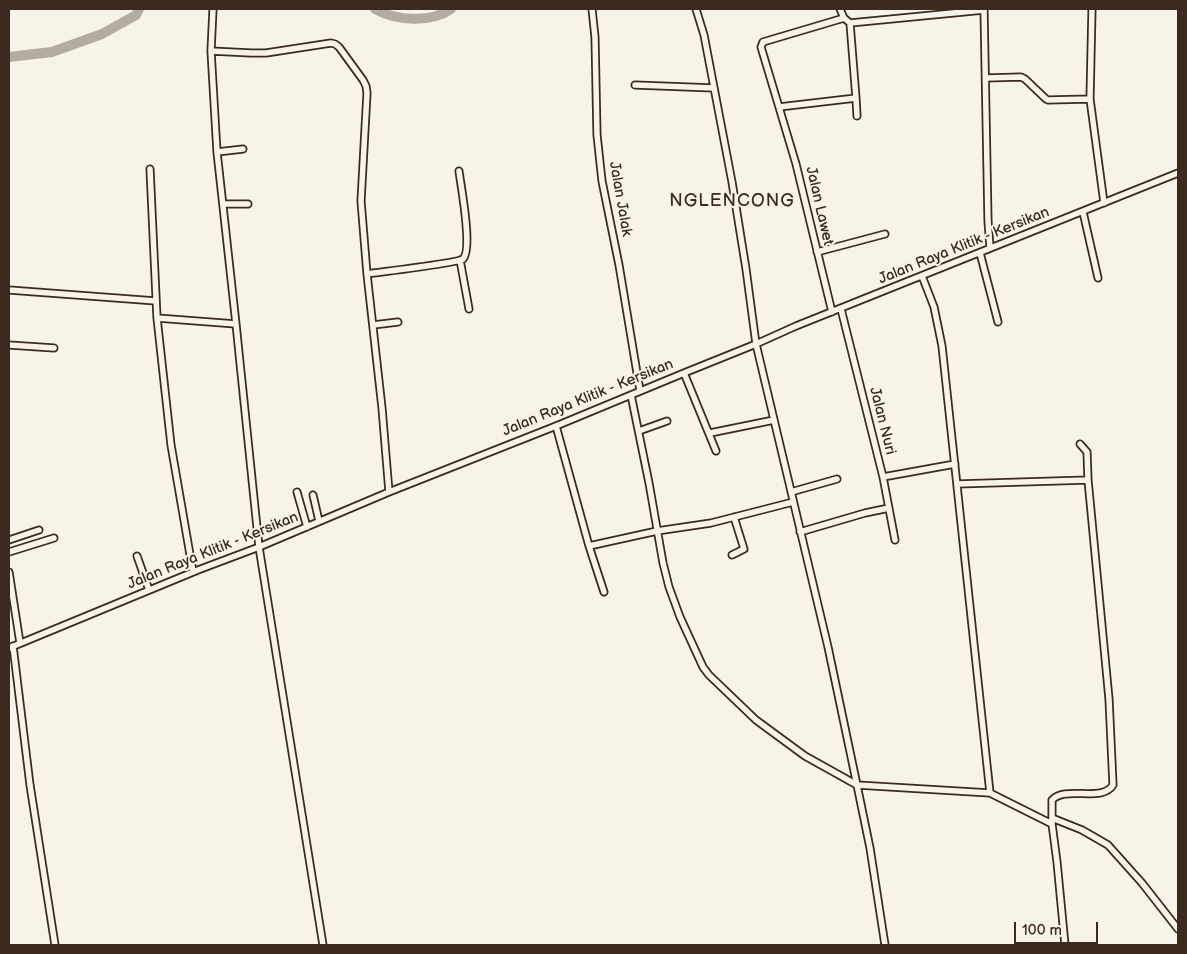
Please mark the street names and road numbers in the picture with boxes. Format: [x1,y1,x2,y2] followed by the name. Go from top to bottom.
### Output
[605,160,635,238] street label: Jalan Jalak
[801,165,837,247] street label: Jalan Lawet
[876,203,1052,289] street label: Jalan Raya Klitik - Kersikan
[500,355,676,441] street label: Jalan Raya Klitik - Kersikan
[865,385,899,457] street label: Jalan Nuri
[125,508,301,594] street label: Jalan Raya Klitik - Kersikan

